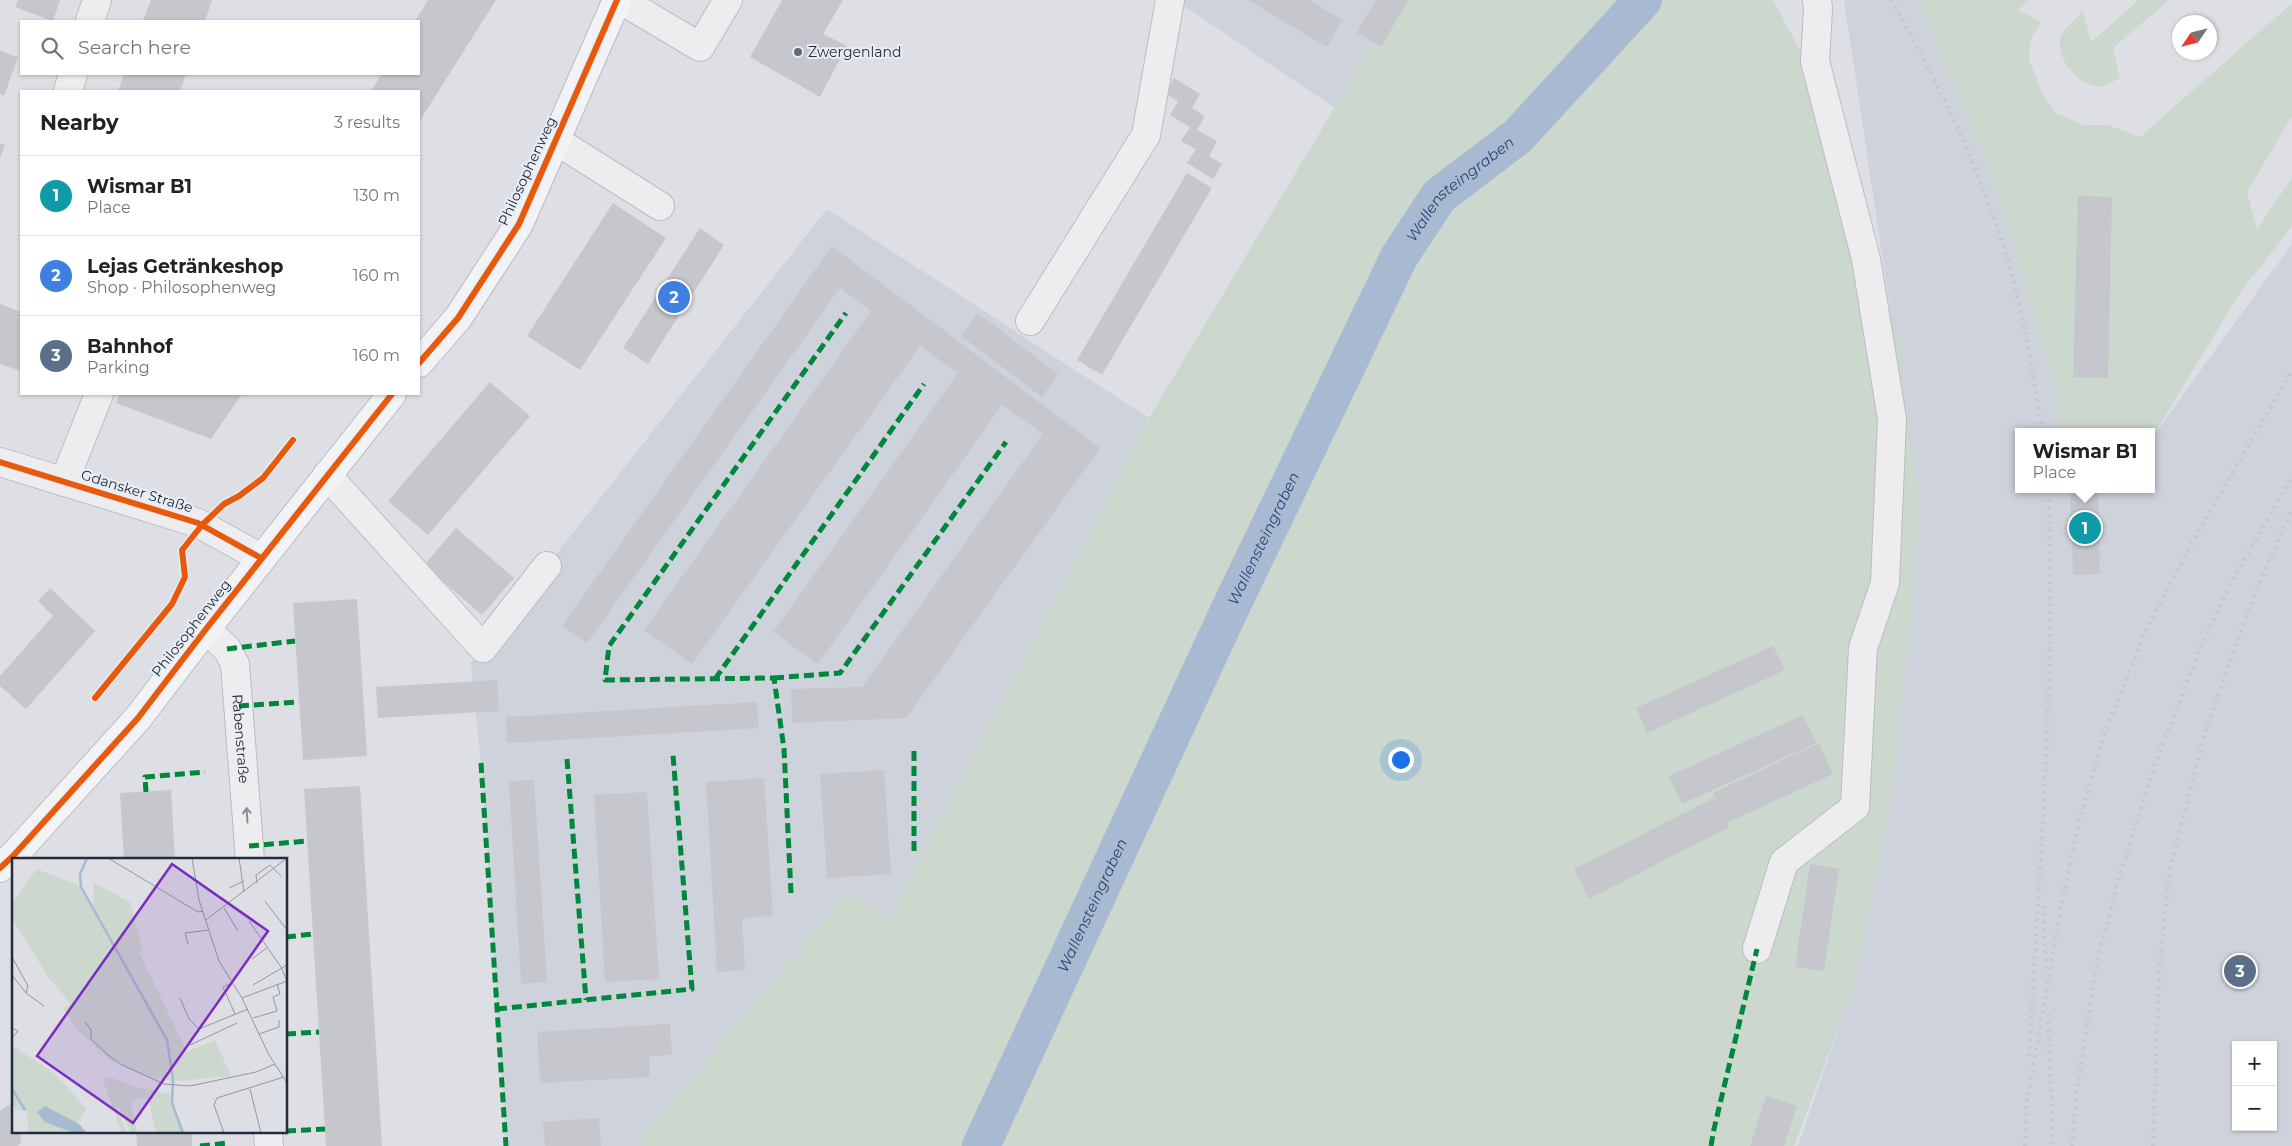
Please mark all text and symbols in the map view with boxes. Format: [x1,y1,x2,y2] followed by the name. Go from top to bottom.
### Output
[2172,15,2217,60] north arrow
[20,20,420,75] search box
[38,34,66,62] icon: search
[78,36,191,59] text: Search here
[808,43,901,61] place label: Zwergenland
[792,46,804,58] marker: Zwergenland
[40,110,119,135] text: Nearby
[334,113,400,132] text: 3 results
[494,114,560,228] street label: Philosophenweg
[1402,132,1518,245] water label: Wallensteingraben
[87,175,192,198] text: Wismar B1
[53,186,59,205] text: 1
[353,186,400,205] text: 130 m
[87,198,131,217] text: Place
[87,255,283,278] text: Lejas Getränkeshop
[51,266,61,285] text: 2
[353,266,400,285] text: 160 m
[87,278,276,297] text: Shop · Philosophenweg
[658,278,690,316] pin: 2
[87,335,173,358] text: Bahnhof
[51,346,61,365] text: 3
[353,346,400,365] text: 160 m
[87,358,150,377] text: Parking
[2015,428,2155,493] popup
[2032,440,2138,463] text: Wismar B1
[2032,463,2076,482] text: Place
[79,465,195,517] street label: Gdansker Straße
[1223,469,1303,608] water label: Wallensteingraben
[2069,509,2101,547] pin: 1
[147,576,235,680] street label: Philosophenweg
[228,694,253,784] street label: Rabenstraße
[1388,747,1414,773] your location
[243,807,252,823] one-way arrow
[1053,836,1131,975] water label: Wallensteingraben
[12,858,288,1134] inset map
[2224,952,2256,990] pin: 3
[2232,1041,2277,1131] map controls
[2232,1041,2277,1086] button: +
[2232,1086,2277,1131] button: −

